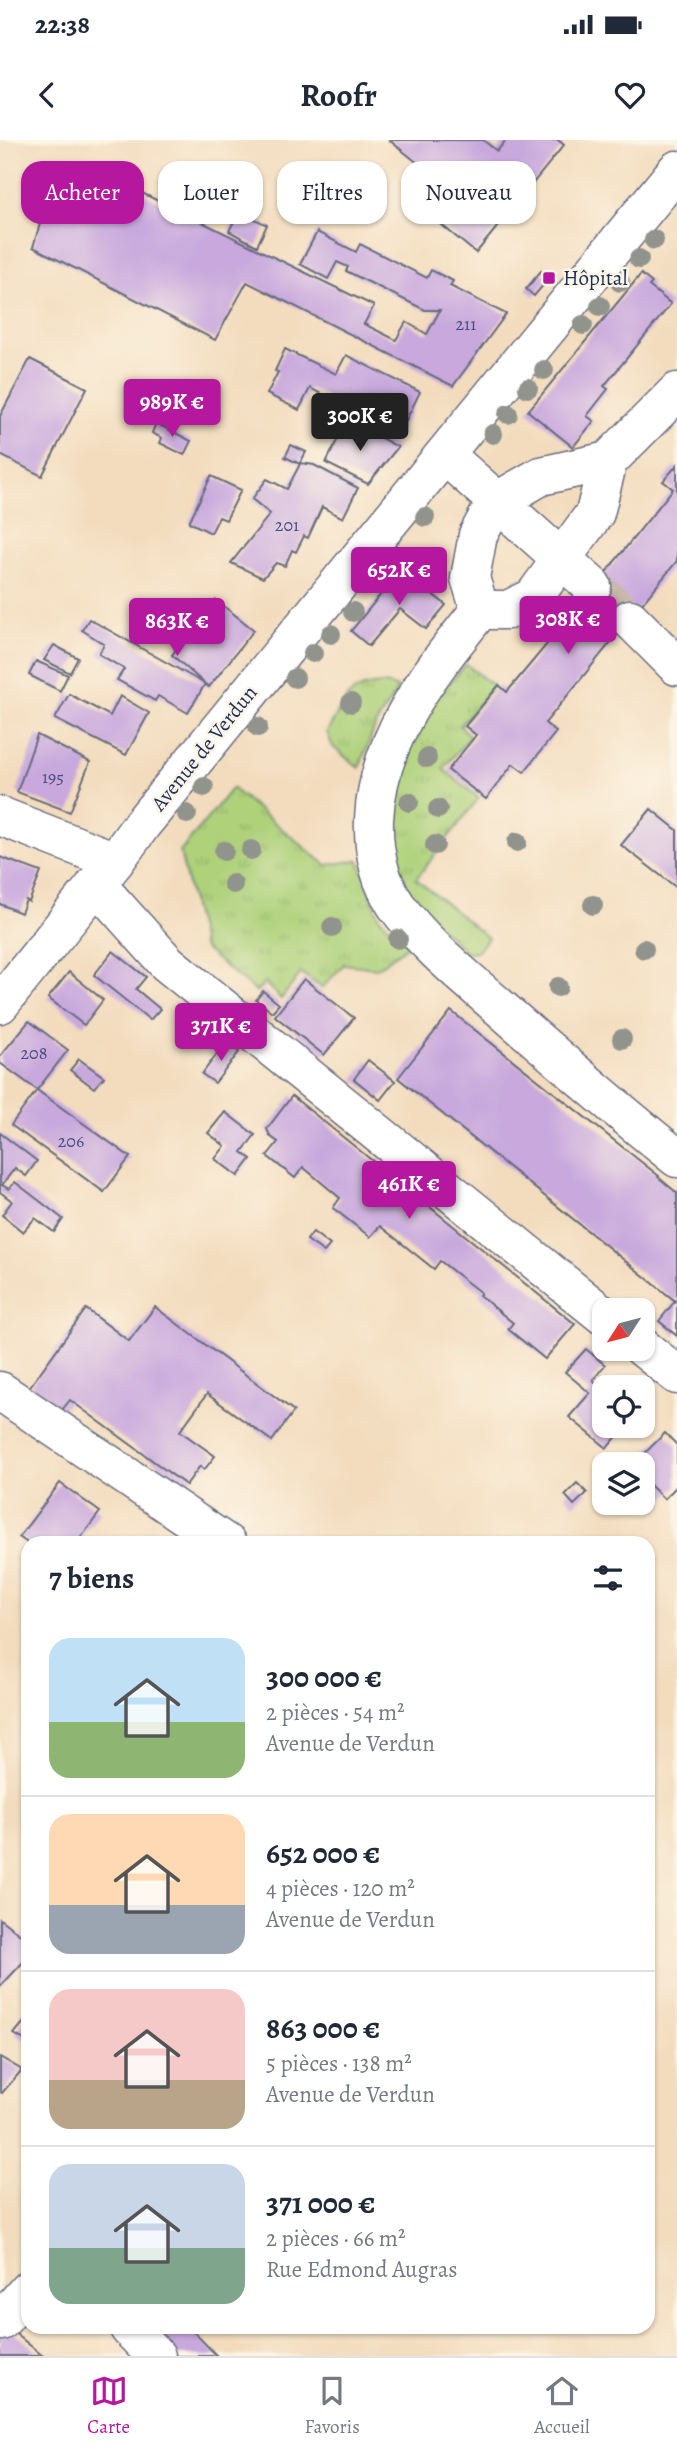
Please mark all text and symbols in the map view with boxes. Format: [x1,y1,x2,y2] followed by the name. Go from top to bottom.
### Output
[35,7,90,42] text: 22:38
[300,73,377,117] text: Roofr
[28,76,66,114] icon: back
[611,76,649,114] icon: heart
[21,161,144,224] chip: Acheter
[158,161,263,224] chip: Louer
[277,161,387,224] chip: Filtres
[401,161,536,224] chip: Nouveau
[563,264,628,292] place label: Hôpital
[541,270,557,286] marker: Hôpital
[456,312,476,336] house number: 211
[115,380,229,439] pin: 989K €
[140,386,204,417] text: 989K €
[303,394,417,453] pin: 300K €
[327,400,393,431] text: 300K €
[275,513,299,537] house number: 201
[342,547,456,607] pin: 652K €
[367,554,431,585] text: 652K €
[511,596,625,656] pin: 308K €
[120,598,234,658] pin: 863K €
[536,603,600,634] text: 308K €
[145,605,209,636] text: 863K €
[144,679,263,817] street label: Avenue de Verdun
[42,765,64,789] house number: 195
[164,1004,278,1063] pin: 371K €
[191,1010,251,1041] text: 371K €
[21,1041,47,1065] house number: 208
[58,1129,84,1153] house number: 206
[352,1161,466,1221] pin: 461K €
[378,1168,440,1199] text: 461K €
[592,1298,654,1362] north arrow
[592,1298,655,1515] map controls
[592,1375,655,1438] button: locate
[592,1452,655,1515] button: layers
[49,1558,134,1598] text: 7 biens
[589,1559,627,1597] icon: filters
[266,1657,382,1697] text: 300 000 €
[105,1666,189,1750] icon: home
[266,1697,405,1728] text: 2 pièces · 54 m²
[266,1728,435,1759] text: Avenue de Verdun
[266,1833,380,1873] text: 652 000 €
[105,1842,189,1926] icon: home
[266,1873,415,1904] text: 4 pièces · 120 m²
[266,1904,435,1935] text: Avenue de Verdun
[266,2008,380,2048] text: 863 000 €
[105,2017,189,2101] icon: home
[266,2048,412,2079] text: 5 pièces · 138 m²
[266,2079,435,2110] text: Avenue de Verdun
[266,2183,375,2223] text: 371 000 €
[105,2192,189,2276] icon: home
[266,2223,406,2254] text: 2 pièces · 66 m²
[266,2254,458,2285] text: Rue Edmond Augras
[87,2372,130,2440] tab: Carte
[305,2372,360,2440] tab: Favoris
[534,2372,590,2440] tab: Accueil

